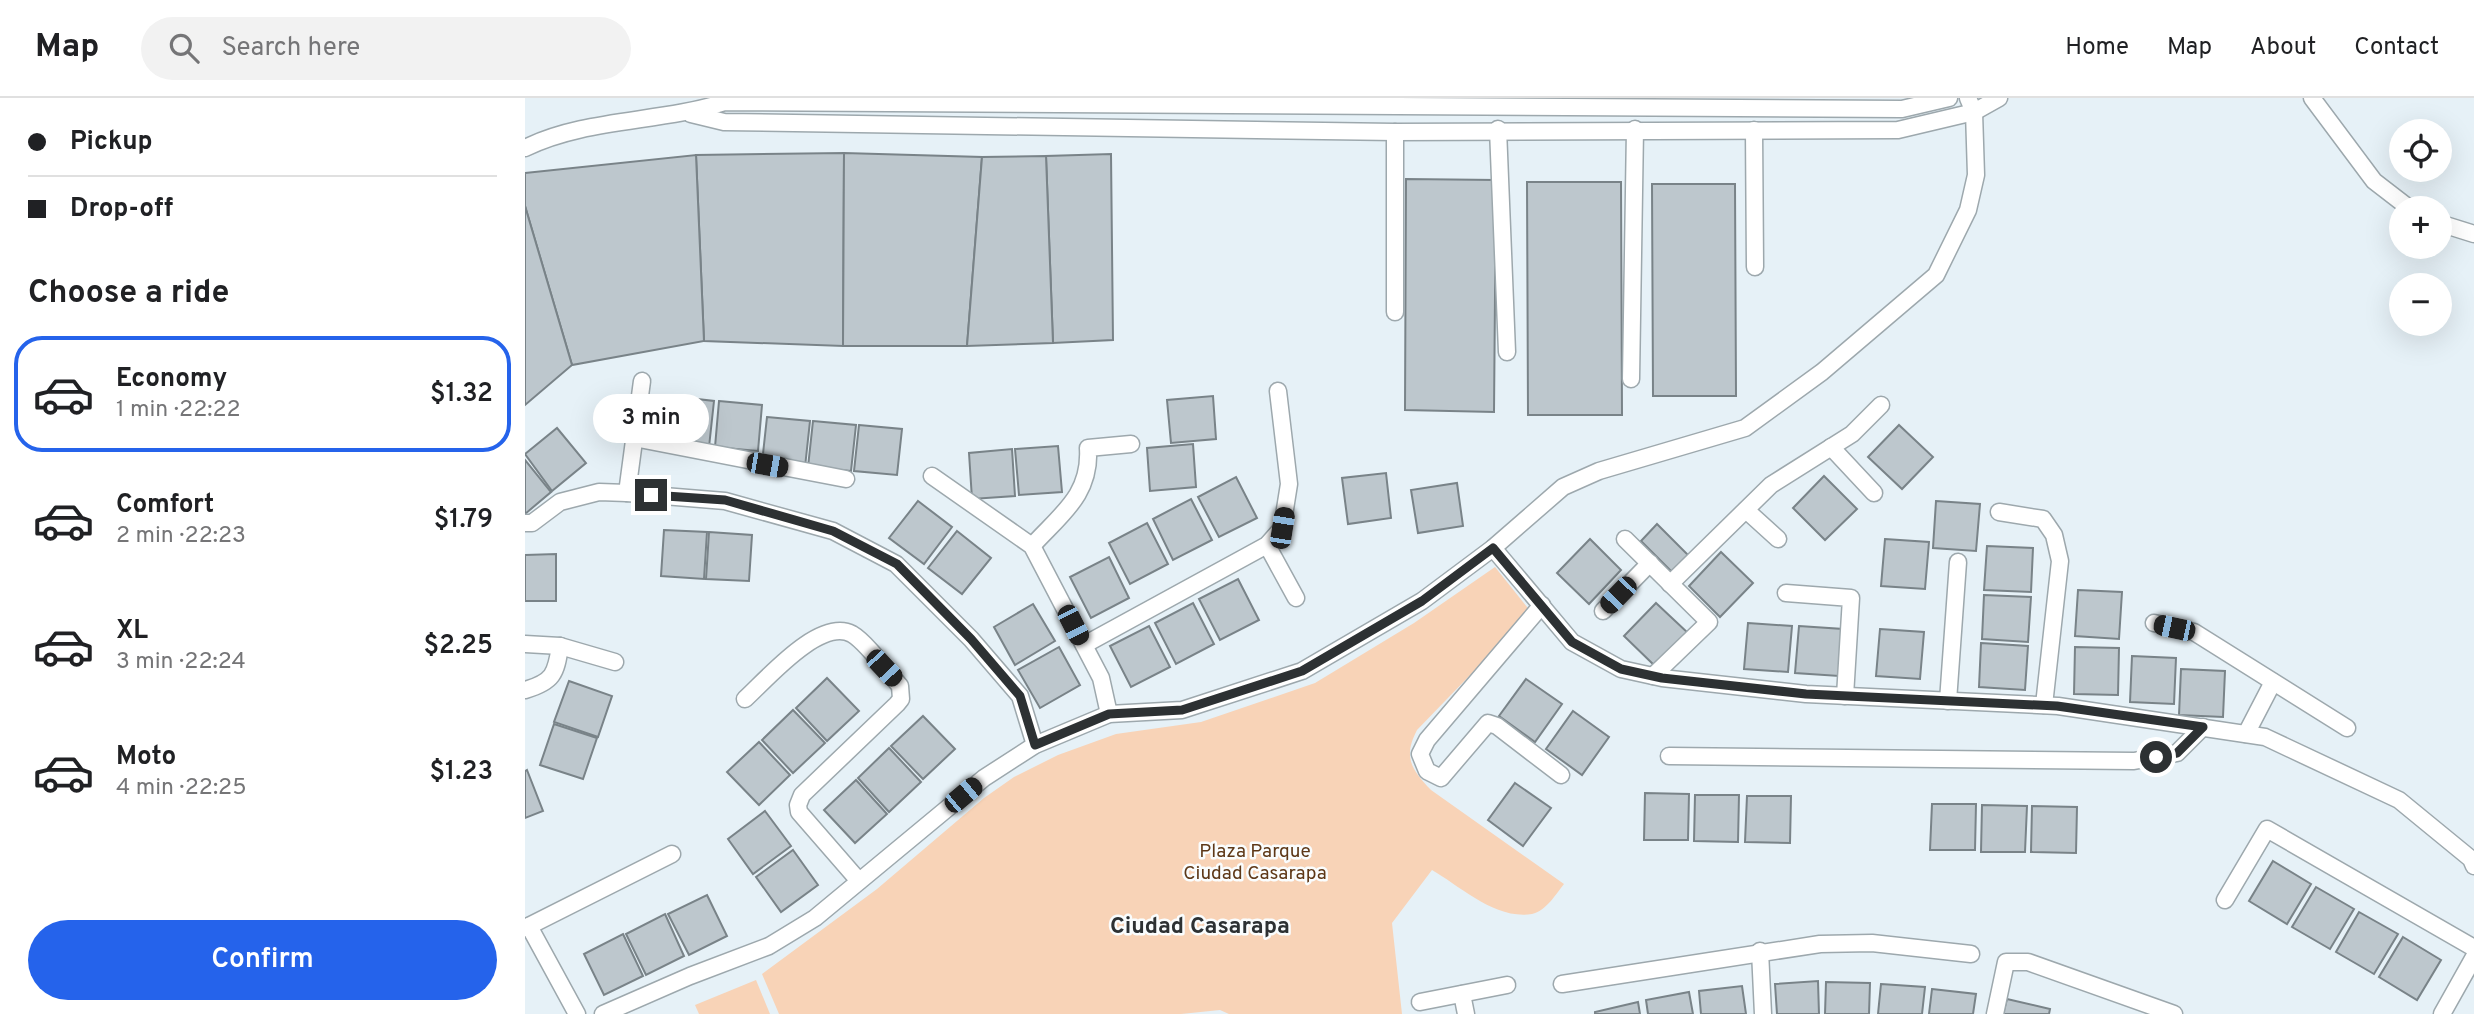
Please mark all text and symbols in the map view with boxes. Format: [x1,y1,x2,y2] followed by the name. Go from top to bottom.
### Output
[141,17,631,80] search box
[35,27,99,69] text: Map
[165,29,203,67] icon: search
[221,32,360,65] text: Search here
[2065,33,2129,63] text: Home
[2167,33,2212,63] text: Map
[2250,33,2316,63] text: About
[2354,33,2439,63] text: Contact
[2389,119,2452,336] map controls
[2389,119,2452,182] button: locate
[70,126,153,159] text: Pickup
[70,193,173,226] text: Drop-off
[2389,196,2452,259] button: +
[2389,273,2452,336] button: −
[28,274,229,314] text: Choose a ride
[32,363,95,426] icon: car
[116,363,227,396] text: Economy
[430,378,493,411] text: $1.32
[593,394,709,442] callout: 3 min
[116,396,241,425] text: 1 min · 22:22
[621,404,681,433] text: 3 min
[745,451,790,479] car
[635,479,667,511] route end
[32,489,95,552] icon: car
[116,489,214,522] text: Comfort
[434,504,493,537] text: $1.79
[1269,506,1296,550] car
[116,522,246,551] text: 2 min · 22:23
[1596,573,1641,617] car
[1055,602,1092,648] car
[2152,613,2197,643] car
[32,615,95,678] icon: car
[116,615,148,648] text: XL
[424,630,493,663] text: $2.25
[862,645,907,691] car
[116,648,246,677] text: 3 min · 22:24
[32,741,95,804] icon: car
[116,741,176,774] text: Moto
[2140,741,2172,773] route start
[430,756,493,789] text: $1.23
[941,773,986,817] car
[116,774,246,803] text: 4 min · 22:25
[1183,840,1327,886] park label: Plaza Parque Ciudad Casarapa
[1110,913,1290,942] district label: Ciudad Casarapa
[28,920,497,1000] button: Confirm

